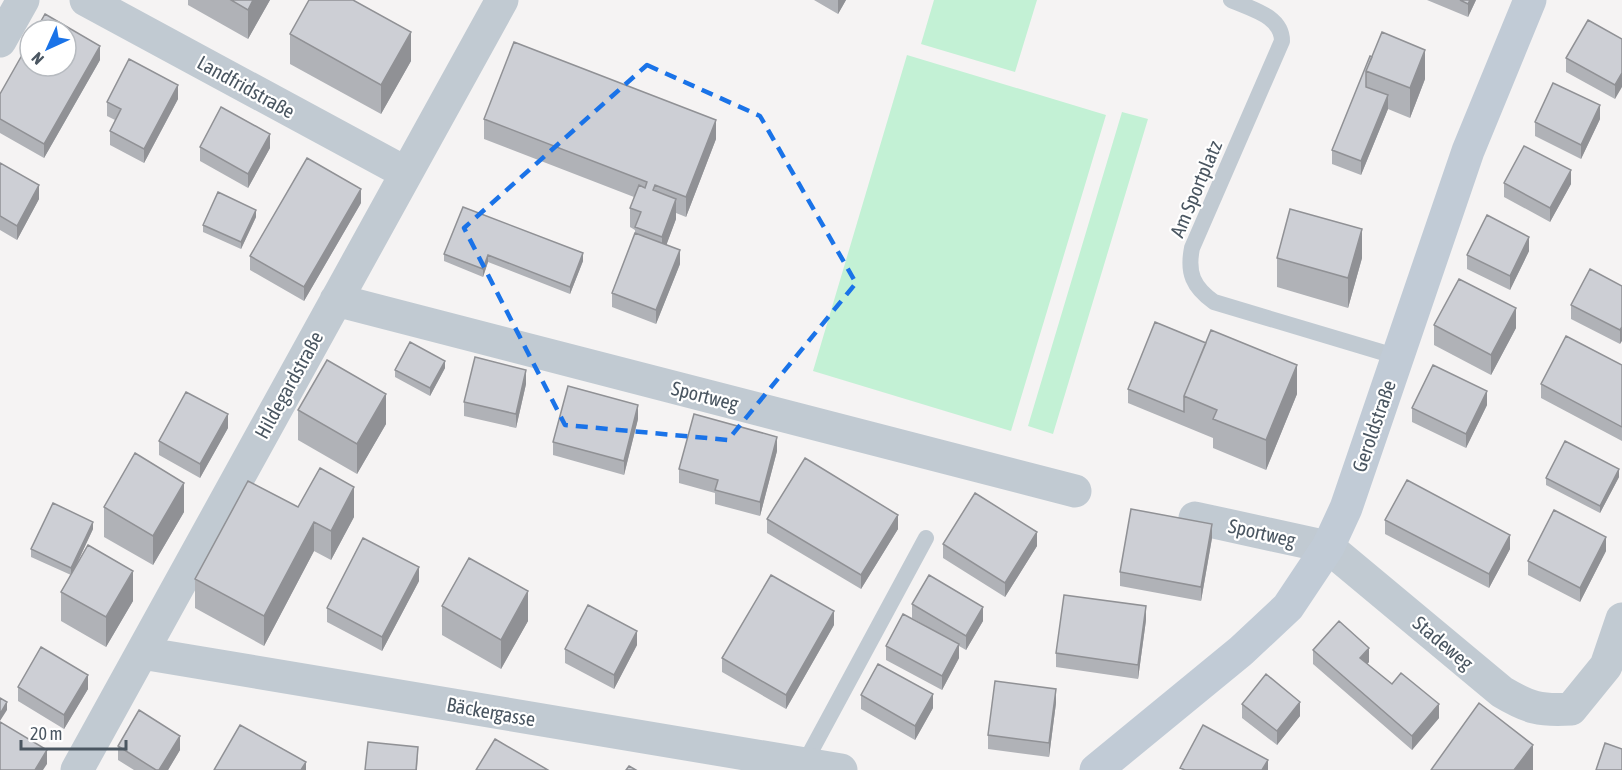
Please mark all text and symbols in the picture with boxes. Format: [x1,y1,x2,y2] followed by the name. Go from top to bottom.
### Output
[18,18,78,78] north arrow
[28,49,47,68] text: N
[194,50,299,123] street label: Landfridstraße
[1165,137,1226,241] street label: Am Sportplatz
[250,327,327,442] street label: Hildegardstraße
[669,376,741,415] street label: Sportweg
[1347,377,1400,475] street label: Geroldstraße
[1226,514,1298,551] street label: Sportweg
[1409,611,1478,675] street label: Stadeweg
[445,692,537,731] street label: Bäckergasse
[21,713,126,751] scale bar
[30,723,62,744] text: 20 m

